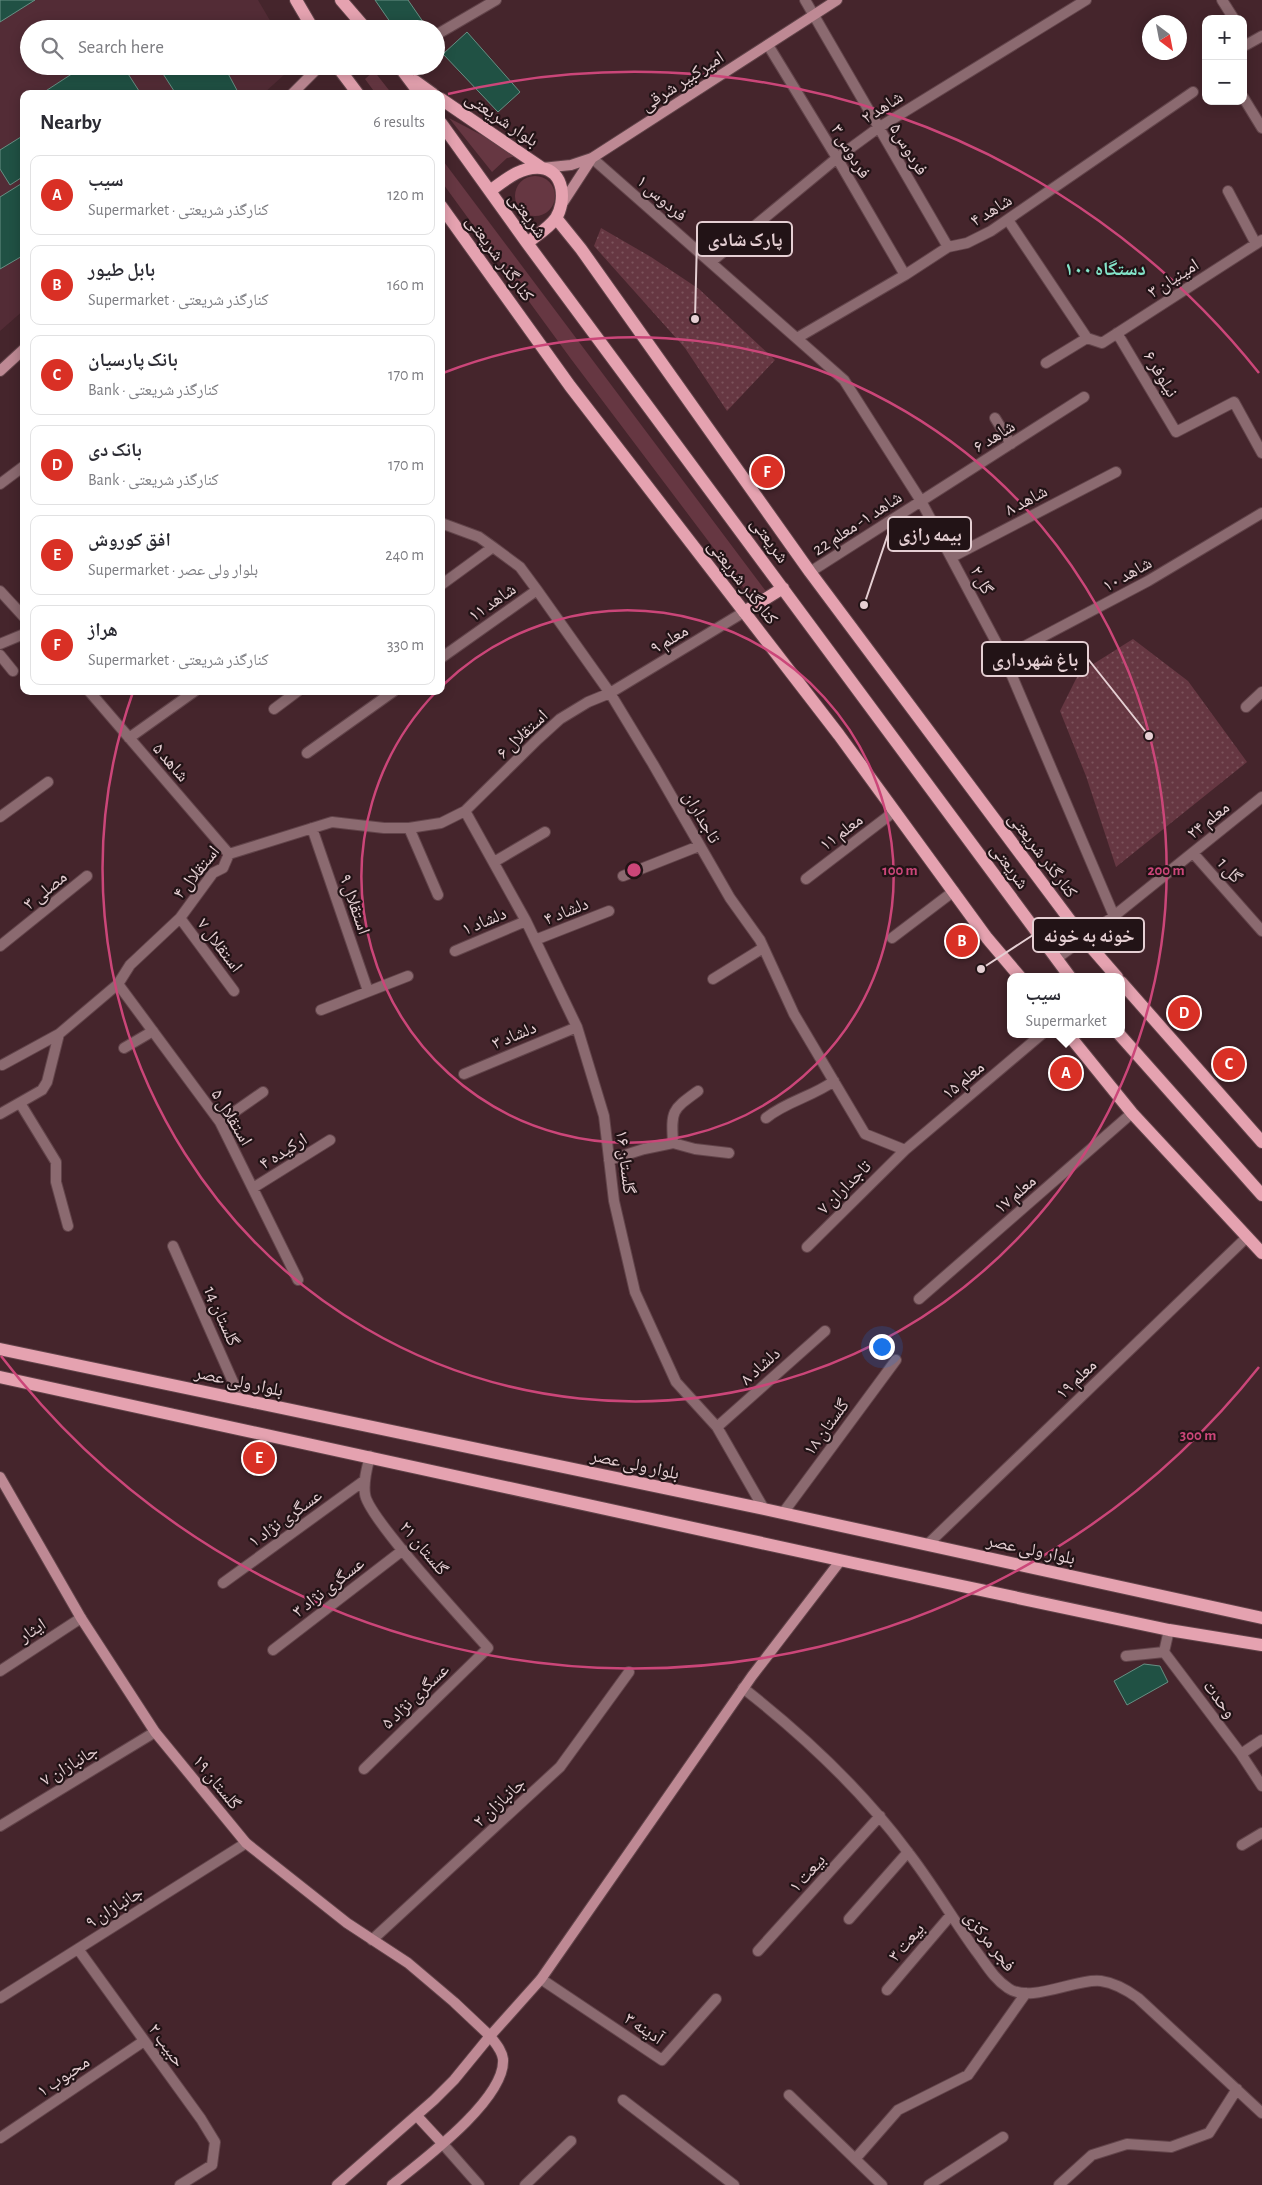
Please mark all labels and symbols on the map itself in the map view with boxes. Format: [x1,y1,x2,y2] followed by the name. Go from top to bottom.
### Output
[1142,15,1187,60] north arrow
[638,48,728,116] street label: امیرکبیر شرقی
[859,88,906,128] street label: شاهد ۲
[461,89,541,152] street label: بلوار شریعتی
[885,120,931,179] street label: فردوس۵
[826,121,873,182] street label: فردوس ۳
[632,172,690,226] street label: فردوس ۱
[504,189,550,242] street label: شریعتی
[968,191,1015,230] street label: شاهد ۴
[461,212,537,306] street label: کنارگذر شریعتی
[697,222,792,256] callout: پارک شادی
[707,231,783,251] text: پارک شادی
[1145,256,1203,303] street label: امینیان ۳
[1064,260,1146,279] district label: ۱۰۰ دستگاه
[1139,348,1181,401] street label: نیلوفر ۶
[971,417,1018,456] street label: شاهد ۶
[751,453,783,491] pin: F
[1002,482,1051,519] street label: شاهد ۸
[810,488,907,561] street label: شاهد ۱- معلم 22
[746,514,792,567] street label: شریعتی
[888,517,971,551] callout: بیمه رازی
[898,526,962,546] text: بیمه رازی
[703,537,781,629] street label: کنارگذر شریعتی
[1100,554,1155,596] street label: شاهد ۱۰
[966,563,996,598] street label: گل ۲
[466,580,520,625] street label: شاهد ۱۱
[647,622,693,660] street label: معلم ۹
[982,642,1088,676] callout: باغ شهرداری
[992,651,1078,672] text: باغ شهرداری
[494,707,552,763] street label: استقلال ۶
[149,740,192,786] street label: شاهد ۵
[678,788,723,847] street label: تاجداران
[1184,798,1234,845] street label: معلم ۲۴
[1004,808,1082,902] street label: کنارگذر شریعتی
[817,811,868,856] street label: معلم ۱۱
[986,839,1034,893] street label: شریعتی
[170,843,224,903] street label: استقلال ۴
[1213,854,1245,888] street label: گل 1
[625,861,643,879] centre of rings
[882,863,918,878] text: 100 m
[1147,863,1185,878] text: 200 m
[21,868,71,914] street label: مصلی ۳
[334,872,373,937] street label: استقلال ۹
[542,895,591,929] street label: دلشاد ۴
[460,905,509,939] street label: دلشاد ۱
[192,915,245,977] street label: استقلال ۷
[1033,918,1144,952] callout: خونه به خونه
[946,922,978,960] pin: B
[1043,927,1135,947] text: خونه به خونه
[1168,994,1200,1032] pin: D
[490,1019,539,1053] street label: دلشاد ۳
[1213,1045,1245,1083] pin: C
[1050,1054,1082,1092] pin: A
[939,1058,989,1105] street label: معلم ۱۵
[207,1086,255,1149] street label: استقلال ۵
[611,1129,638,1196] street label: گلستان ۱۶
[257,1130,311,1174] street label: ارکیده ۴
[814,1157,876,1219] street label: تاجداران ۷
[991,1172,1041,1219] street label: معلم ۱۷
[199,1284,242,1350] street label: گلستان 14
[869,1334,895,1360] your location
[737,1345,784,1389] street label: دلشاد ۸
[1053,1356,1102,1405] street label: معلم ۱۹
[192,1364,285,1401] street label: بلوار ولی عصر
[801,1396,854,1460] street label: گلستان ۱۸
[1180,1428,1216,1443] text: 300 m
[243,1439,275,1477] pin: E
[588,1447,681,1484] street label: بلوار ولی عصر
[246,1486,326,1552] street label: عسگری نژاد ۱
[395,1518,451,1580] street label: گلستان ۲۱
[984,1532,1077,1569] street label: بلوار ولی عصر
[289,1554,369,1622] street label: عسگری نژاد ۳
[15,1616,50,1647] street label: ایثار
[379,1660,453,1734] street label: عسگری نژاد ۵
[1199,1677,1239,1722] street label: وحدت
[38,1742,102,1791] street label: جانبازان ۷
[188,1752,244,1814] street label: گلستان ۱۹
[470,1774,530,1832] street label: جانبازان ۲
[786,1851,830,1897] street label: بیعت ۱
[83,1883,147,1933] street label: جانبازان ۹
[959,1908,1018,1976] street label: فجر مرکزی
[885,1920,929,1966] street label: بیعت ۳
[621,2008,667,2049] street label: آدینه ۳
[144,2020,188,2071] street label: حبیب ۲
[34,2053,93,2101] street label: محبوب ۱

